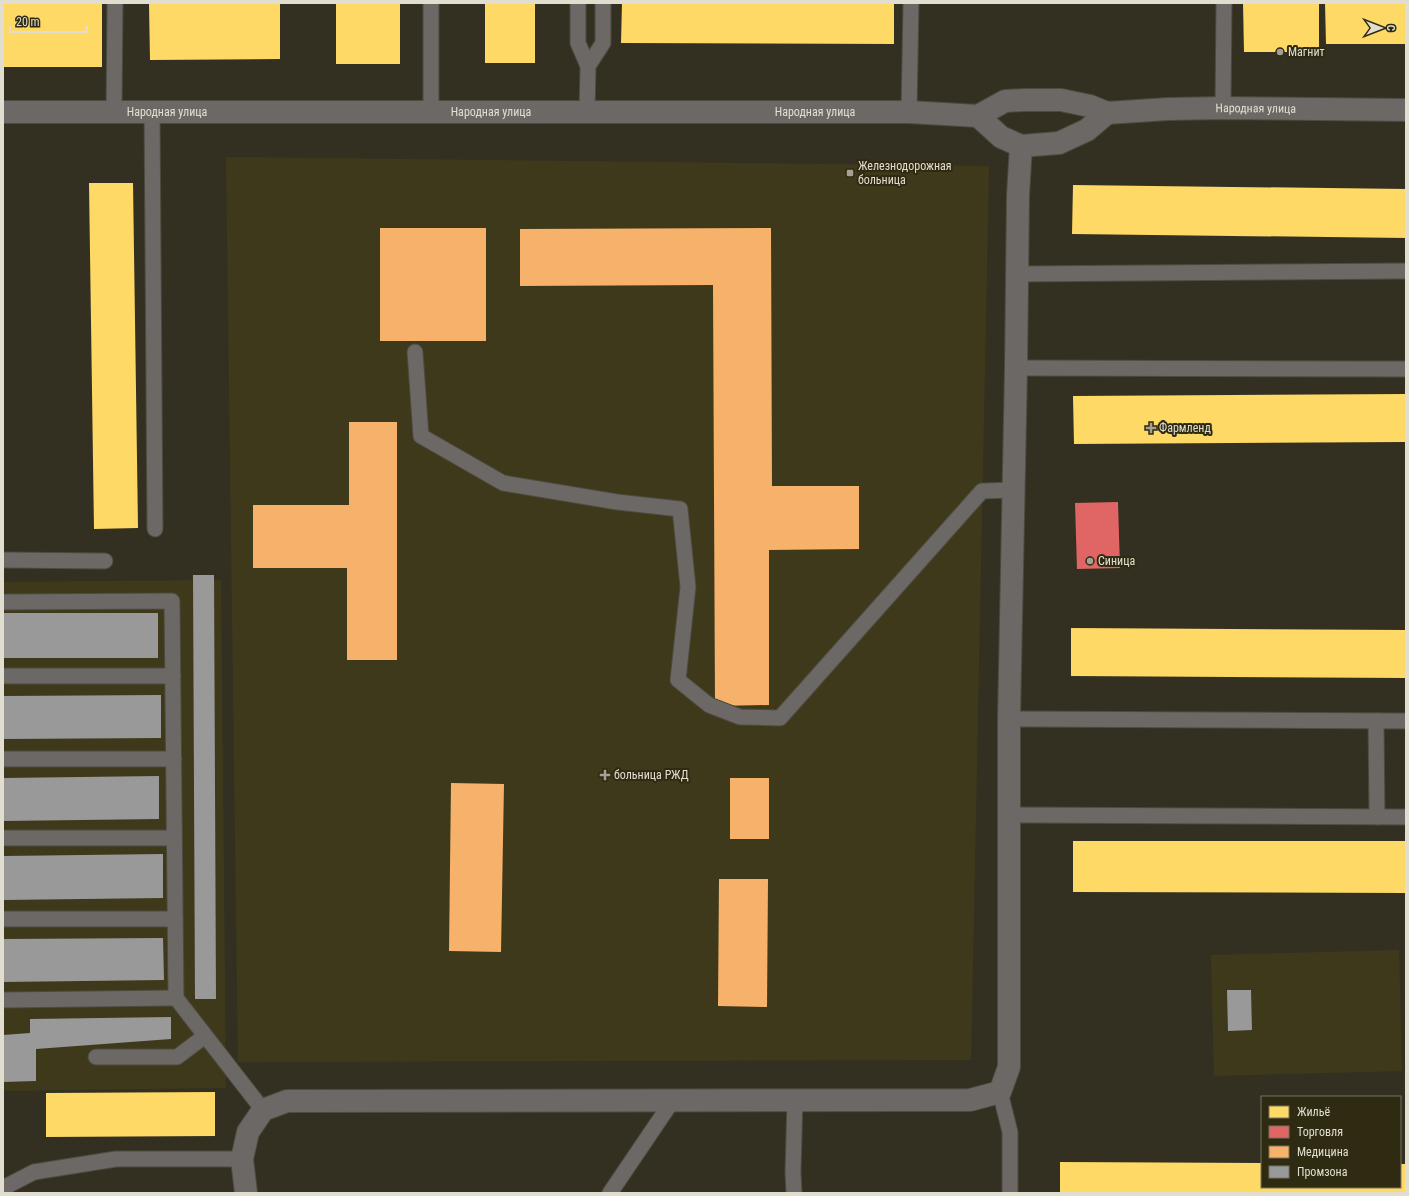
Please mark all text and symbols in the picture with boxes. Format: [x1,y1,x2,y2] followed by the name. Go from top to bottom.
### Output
[10,8,87,34] scale bar
[1361,8,1401,48] north arrow
[16,15,40,29] text: 20 m
[1384,25,1397,31] text: С
[1288,45,1325,59] place label: Магнит
[1275,47,1285,57] marker: Магнит
[1215,101,1296,116] street label: Народная улица
[127,105,208,119] street label: Народная улица
[451,105,532,119] street label: Народная улица
[775,105,856,119] street label: Народная улица
[858,159,952,187] place label: Железнодорожная больница
[845,168,855,178] marker: Железнодорожная больница
[1159,421,1211,435] place label: Фармленд
[1146,423,1156,433] marker: Фармленд
[1098,554,1135,568] place label: Синица
[1085,556,1095,566] marker: Синица
[614,768,689,782] place label: больница РЖД
[599,769,611,781] marker: больница РЖД
[1261,1096,1401,1188] legend
[1297,1105,1330,1119] text: Жильё
[1297,1125,1343,1139] text: Торговля
[1297,1145,1349,1159] text: Медицина
[1297,1165,1348,1179] text: Промзона

